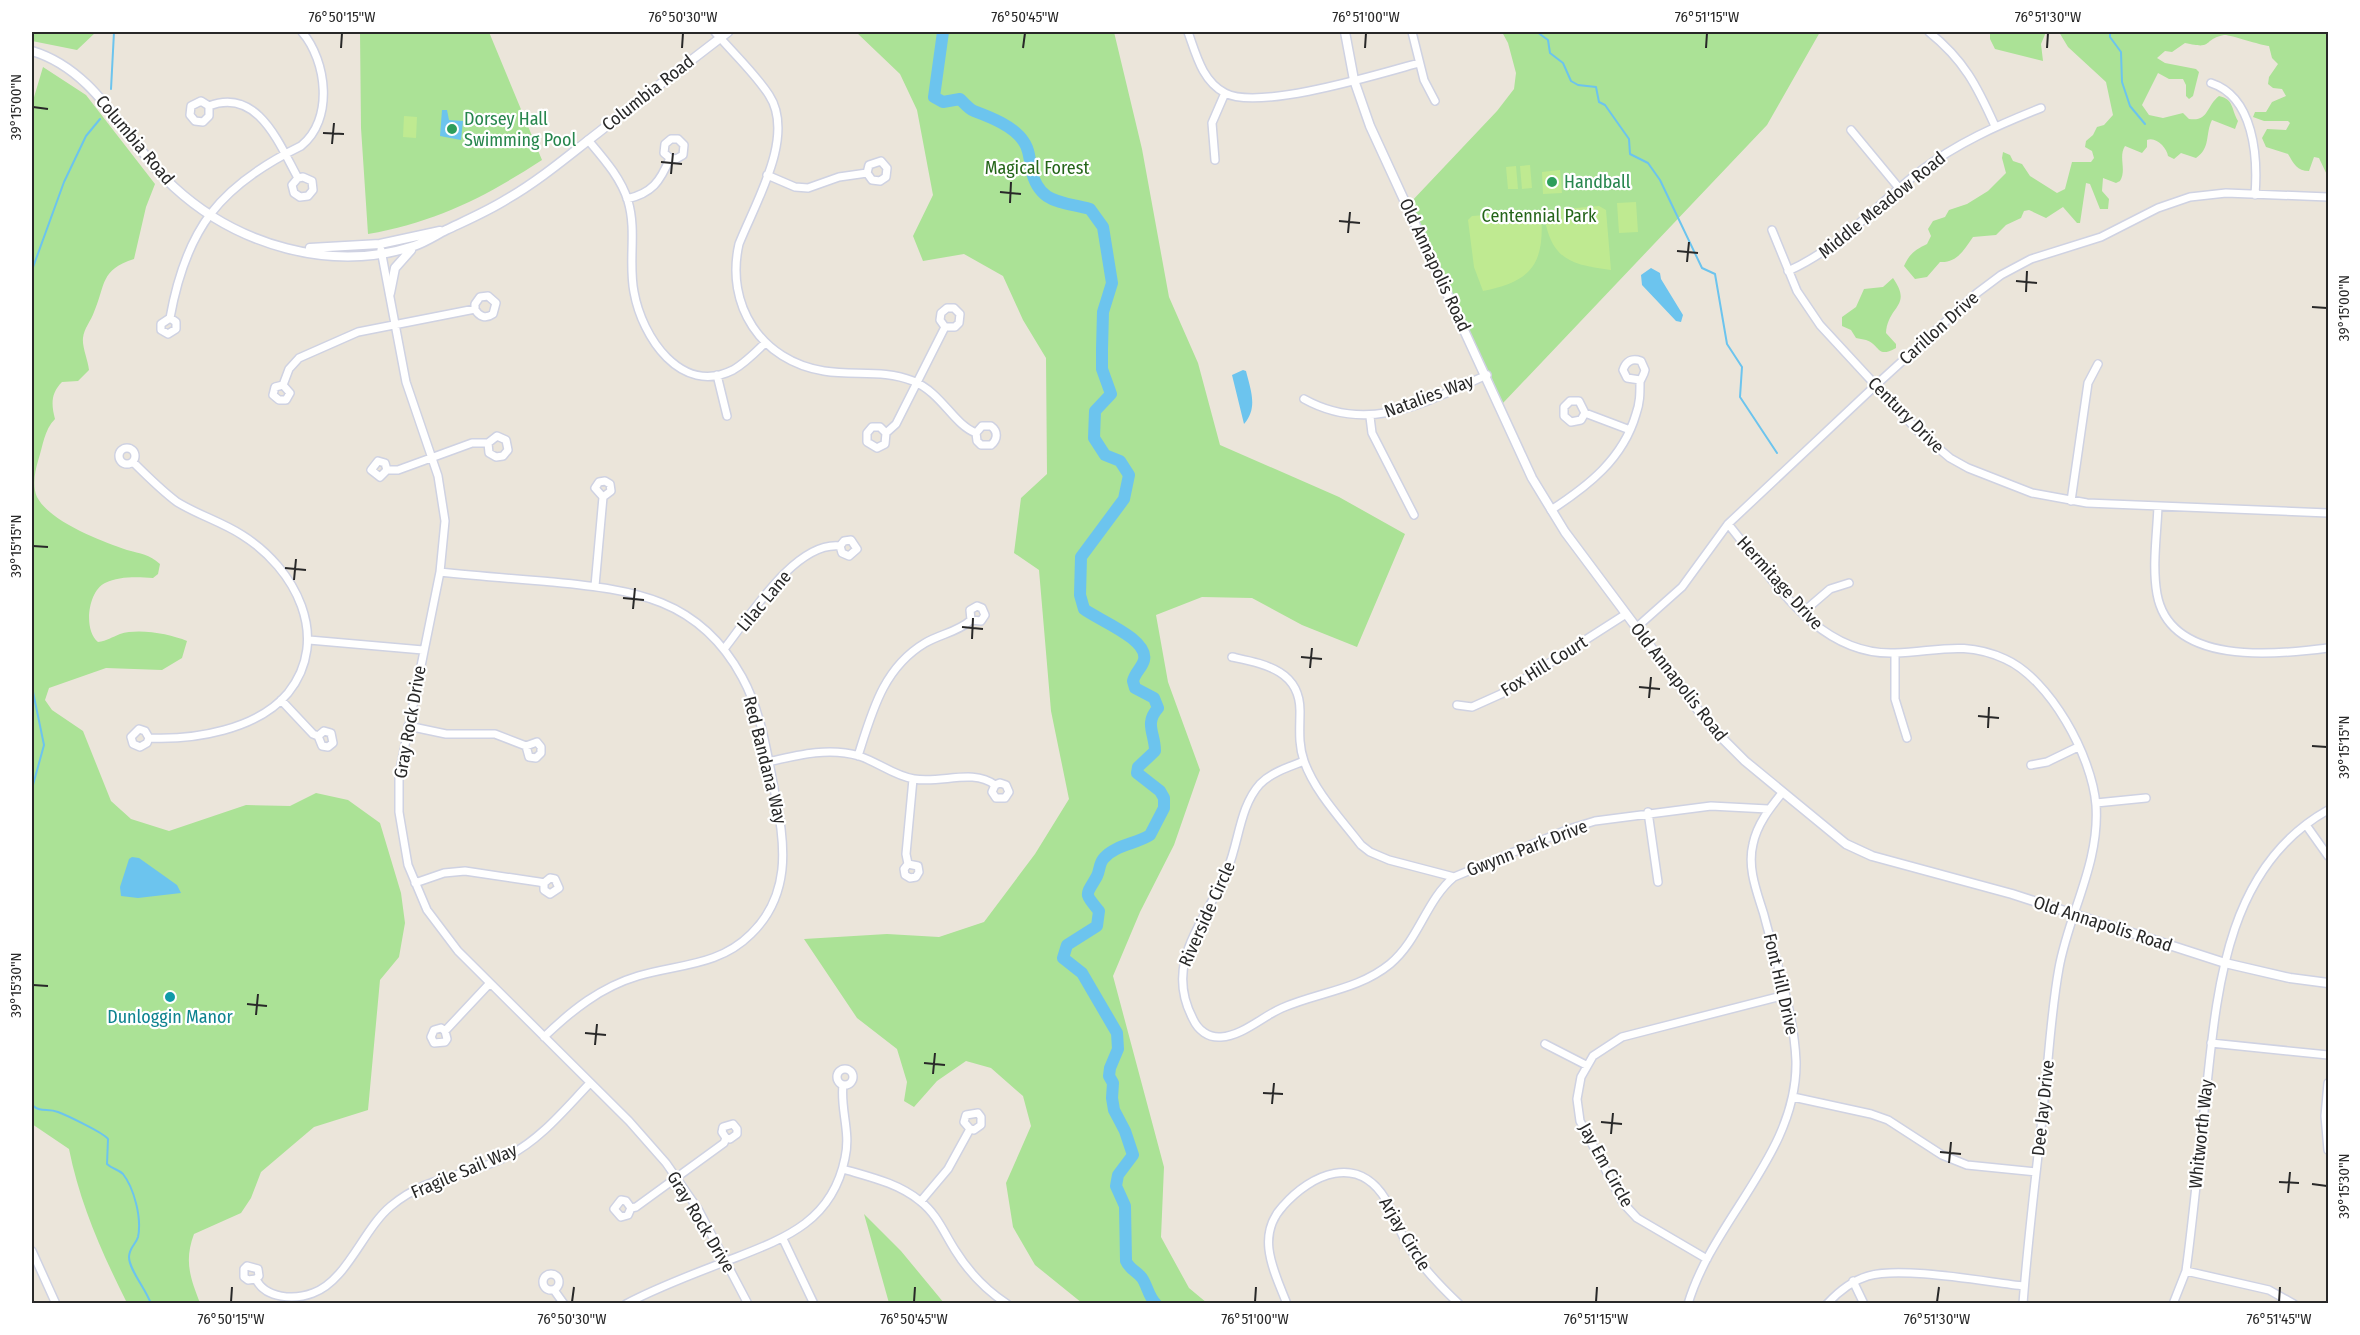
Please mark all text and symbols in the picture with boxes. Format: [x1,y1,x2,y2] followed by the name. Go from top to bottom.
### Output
[309,8,375,26] text: 76°50'15"W
[649,8,717,26] text: 76°50'30"W
[991,8,1059,26] text: 76°50'45"W
[1332,8,1400,26] text: 76°51'00"W
[1675,8,1739,26] text: 76°51'15"W
[2015,8,2081,26] text: 76°51'30"W
[598,50,698,136] street label: Columbia Road
[7,74,25,140] text: 39°15'00"N
[91,91,179,189] street label: Columbia Road
[464,108,576,151] place label: Dorsey Hall Swimming Pool
[445,122,459,136] marker: Dorsey Hall Swimming Pool
[1814,147,1950,263] street label: Middle Meadow Road
[985,157,1089,179] park label: Magical Forest
[1564,171,1631,193] place label: Handball
[1545,175,1559,189] marker: Handball
[1394,195,1476,335] street label: Old Annapolis Road
[1482,205,1597,227] park label: Centennial Park
[2335,275,2353,341] text: 39°15'00"N
[1895,287,1983,369] street label: Carillon Drive
[1381,370,1477,422] street label: Natalies Way
[1863,372,1949,458] street label: Century Drive
[7,514,25,578] text: 39°15'15"N
[1732,532,1828,634] street label: Hermitage Drive
[732,566,796,636] street label: Lilac Lane
[1626,618,1732,746] street label: Old Annapolis Road
[1497,631,1591,701] street label: Fox Hill Court
[389,664,431,780] street label: Gray Rock Drive
[738,694,792,826] street label: Red Bandana Way
[2335,715,2353,779] text: 39°15'15"N
[1463,815,1591,881] street label: Gwynn Park Drive
[1174,858,1240,970] street label: Riverside Circle
[2031,891,2175,957] street label: Old Annapolis Road
[1759,931,1803,1037] street label: Font Hill Drive
[7,952,25,1018] text: 39°15'30"N
[163,990,177,1004] marker: Dunloggin Manor
[107,1006,233,1028] place label: Dunloggin Manor
[2027,1059,2059,1157] street label: Dee Jay Drive
[2184,1078,2218,1190] street label: Whitworth Way
[1574,1119,1638,1211] street label: Jay Em Circle
[408,1139,520,1203] street label: Fragile Sail Way
[2335,1153,2353,1219] text: 39°15'30"N
[662,1167,740,1277] street label: Gray Rock Drive
[1375,1193,1436,1275] street label: Arjay Circle
[198,1310,264,1328] text: 76°50'15"W
[538,1310,606,1328] text: 76°50'30"W
[880,1310,948,1328] text: 76°50'45"W
[1221,1310,1289,1328] text: 76°51'00"W
[1564,1310,1628,1328] text: 76°51'15"W
[1904,1310,1970,1328] text: 76°51'30"W
[2247,1310,2311,1328] text: 76°51'45"W

